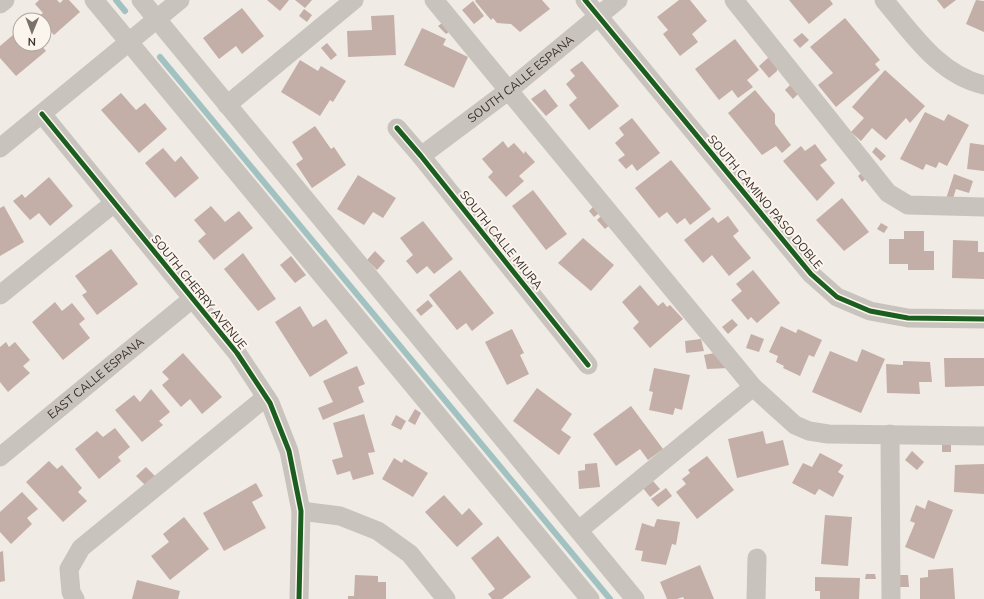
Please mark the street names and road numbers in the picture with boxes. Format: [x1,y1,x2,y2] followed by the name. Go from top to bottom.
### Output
[464,31,578,126] street label: SOUTH CALLE ESPANA
[704,131,826,273] street label: SOUTH CAMINO PASO DOBLE
[456,187,546,293] street label: SOUTH CALLE MIURA
[148,231,250,353] street label: SOUTH CHERRY AVENUE
[44,334,147,423] street label: EAST CALLE ESPANA

